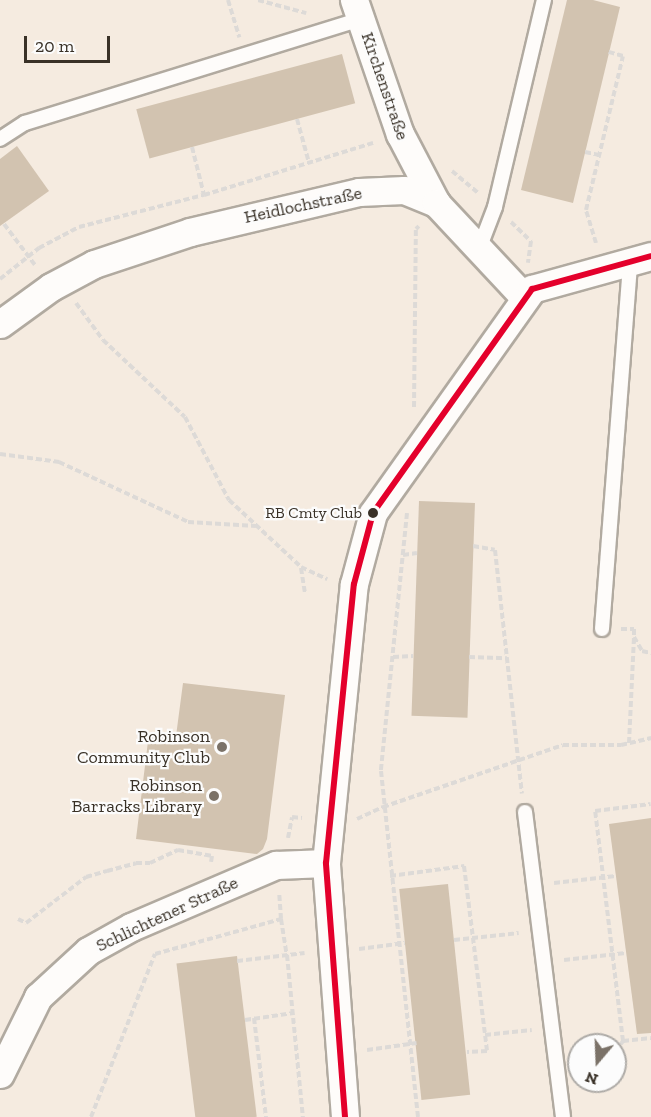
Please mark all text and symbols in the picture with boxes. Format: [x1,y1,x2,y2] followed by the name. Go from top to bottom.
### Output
[27,24,112,62] scale bar
[357,29,413,143] street label: Kirchenstraße
[35,35,74,57] text: 20 m
[242,182,364,228] street label: Heidlochstraße
[265,503,362,523] place label: RB Cmty Club
[367,507,379,519] marker: RB Cmty Club
[77,726,210,768] place label: Robinson Community Club
[215,740,229,754] marker: Robinson Community Club
[72,775,202,818] place label: Robinson Barracks Library
[207,789,221,803] marker: Robinson Barracks Library
[92,872,242,956] street label: Schlichtener Straße
[567,1033,627,1093] north arrow
[583,1068,600,1090] text: N

